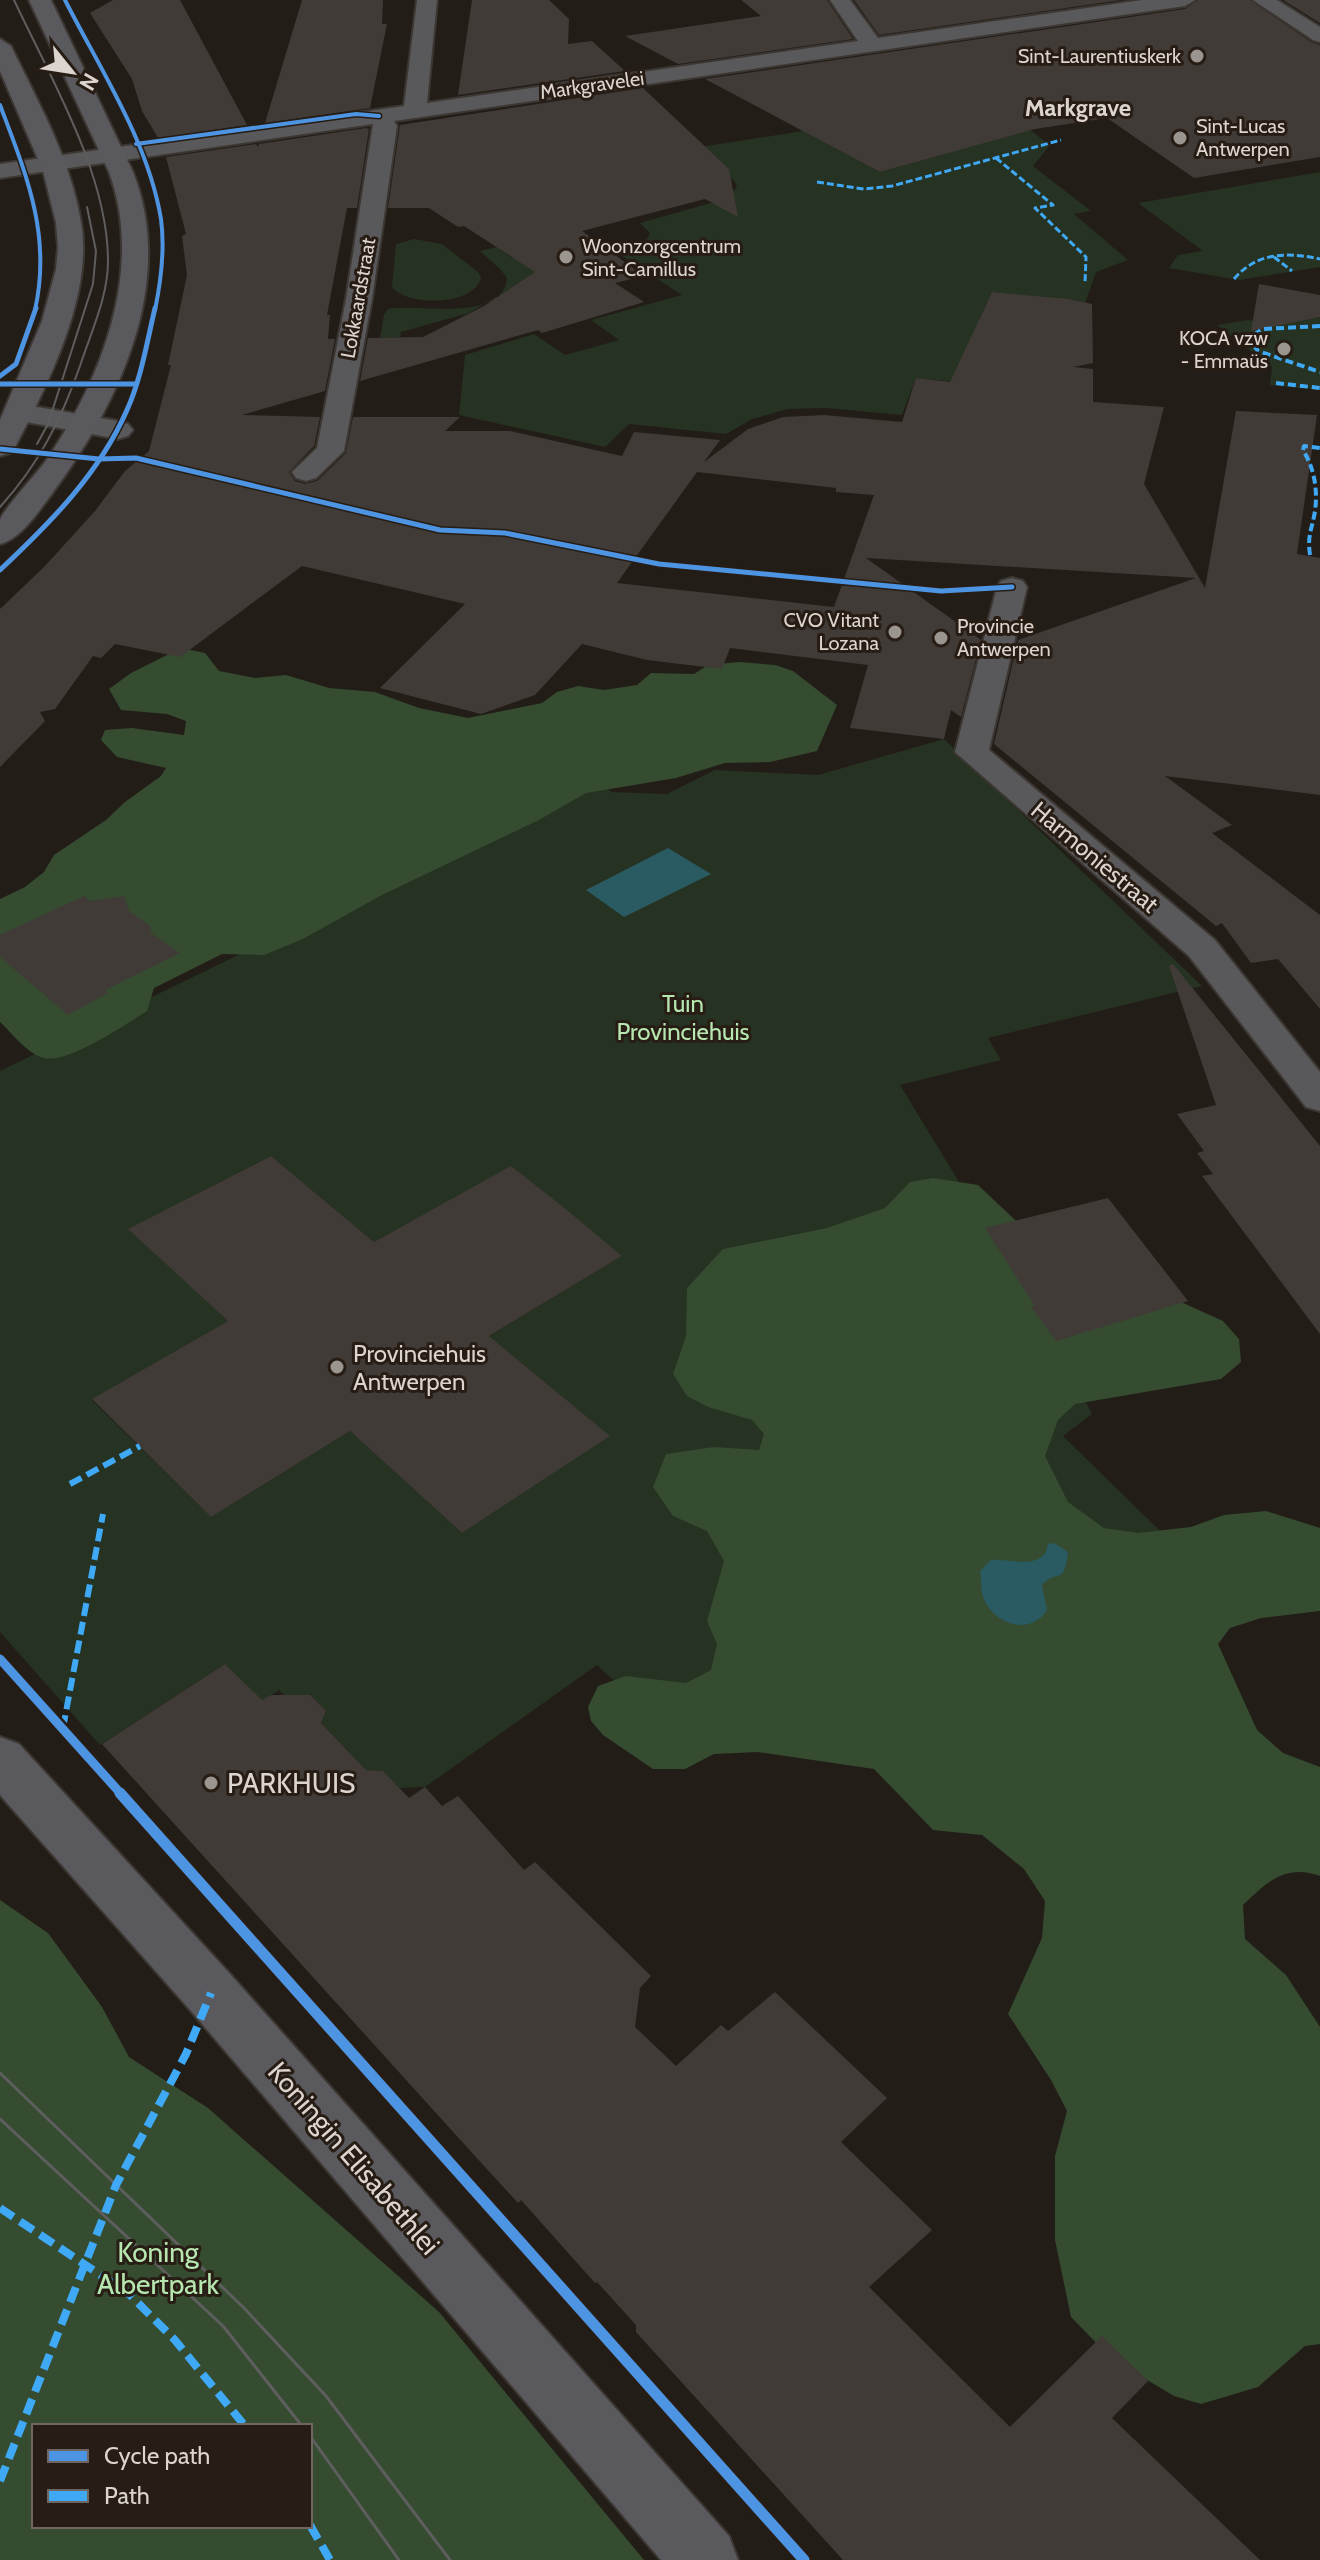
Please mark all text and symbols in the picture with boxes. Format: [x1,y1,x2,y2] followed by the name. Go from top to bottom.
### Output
[32,32,112,112] north arrow
[1018,44,1181,68] place label: Sint-Laurentiuskerk
[1188,47,1206,65] marker: Sint-Laurentiuskerk
[538,66,646,104] street label: Markgravelei
[73,68,104,95] text: N
[1025,93,1131,122] district label: Markgrave
[1196,114,1290,161] place label: Sint-Lucas Antwerpen
[1171,129,1189,147] marker: Sint-Lucas Antwerpen
[582,234,741,281] place label: Woonzorgcentrum Sint-Camillus
[336,236,380,360] street label: Lokkaardstraat
[557,248,575,266] marker: Woonzorgcentrum Sint-Camillus
[1179,326,1268,373] place label: KOCA vzw - Emmaüs
[1275,340,1293,358] marker: KOCA vzw - Emmaüs
[783,608,879,655] place label: CVO Vitant Lozana
[957,614,1051,661] place label: Provincie Antwerpen
[886,623,904,641] marker: CVO Vitant Lozana
[932,629,950,647] marker: Provincie Antwerpen
[1025,795,1165,919] street label: Harmoniestraat
[617,989,750,1046] park label: Tuin Provinciehuis
[353,1339,486,1396] place label: Provinciehuis Antwerpen
[328,1358,346,1376] marker: Provinciehuis Antwerpen
[227,1766,355,1800] place label: PARKHUIS
[202,1774,220,1792] marker: PARKHUIS
[261,2055,447,2261] street label: Koningin Elisabethlei
[97,2235,220,2301] park label: Koning Albertpark
[32,2424,312,2528] legend
[104,2441,210,2470] text: Cycle path
[104,2481,150,2510] text: Path

